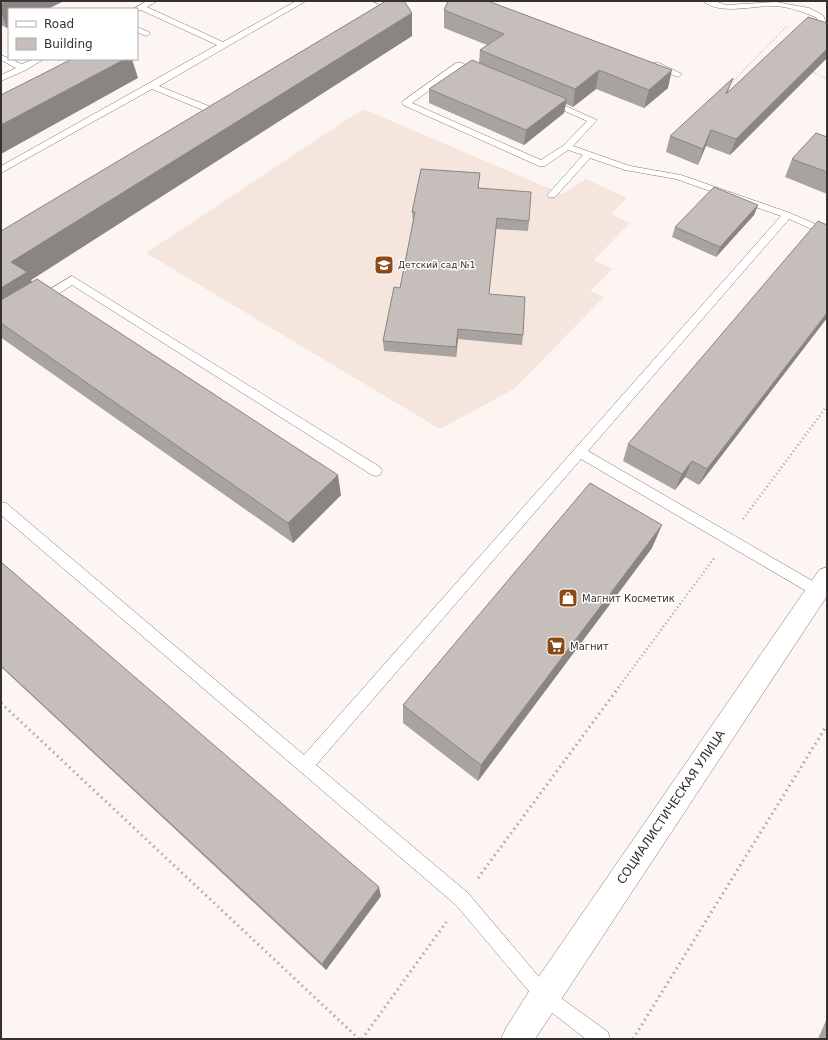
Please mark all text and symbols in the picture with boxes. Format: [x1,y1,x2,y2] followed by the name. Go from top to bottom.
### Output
[8,8,138,60] legend
[44,17,74,31] text: Road
[44,37,93,51] text: Building
[373,254,395,276] school or university icon: Детский сад №1
[398,260,475,270] place label: Детский сад №1
[557,587,579,609] shop icon: Магнит Косметик
[582,593,675,604] place label: Магнит Косметик
[545,635,567,657] supermarket icon: Магнит
[570,641,609,652] place label: Магнит
[614,727,728,887] street label: СОЦИАЛИСТИЧЕСКАЯ УЛИЦА

